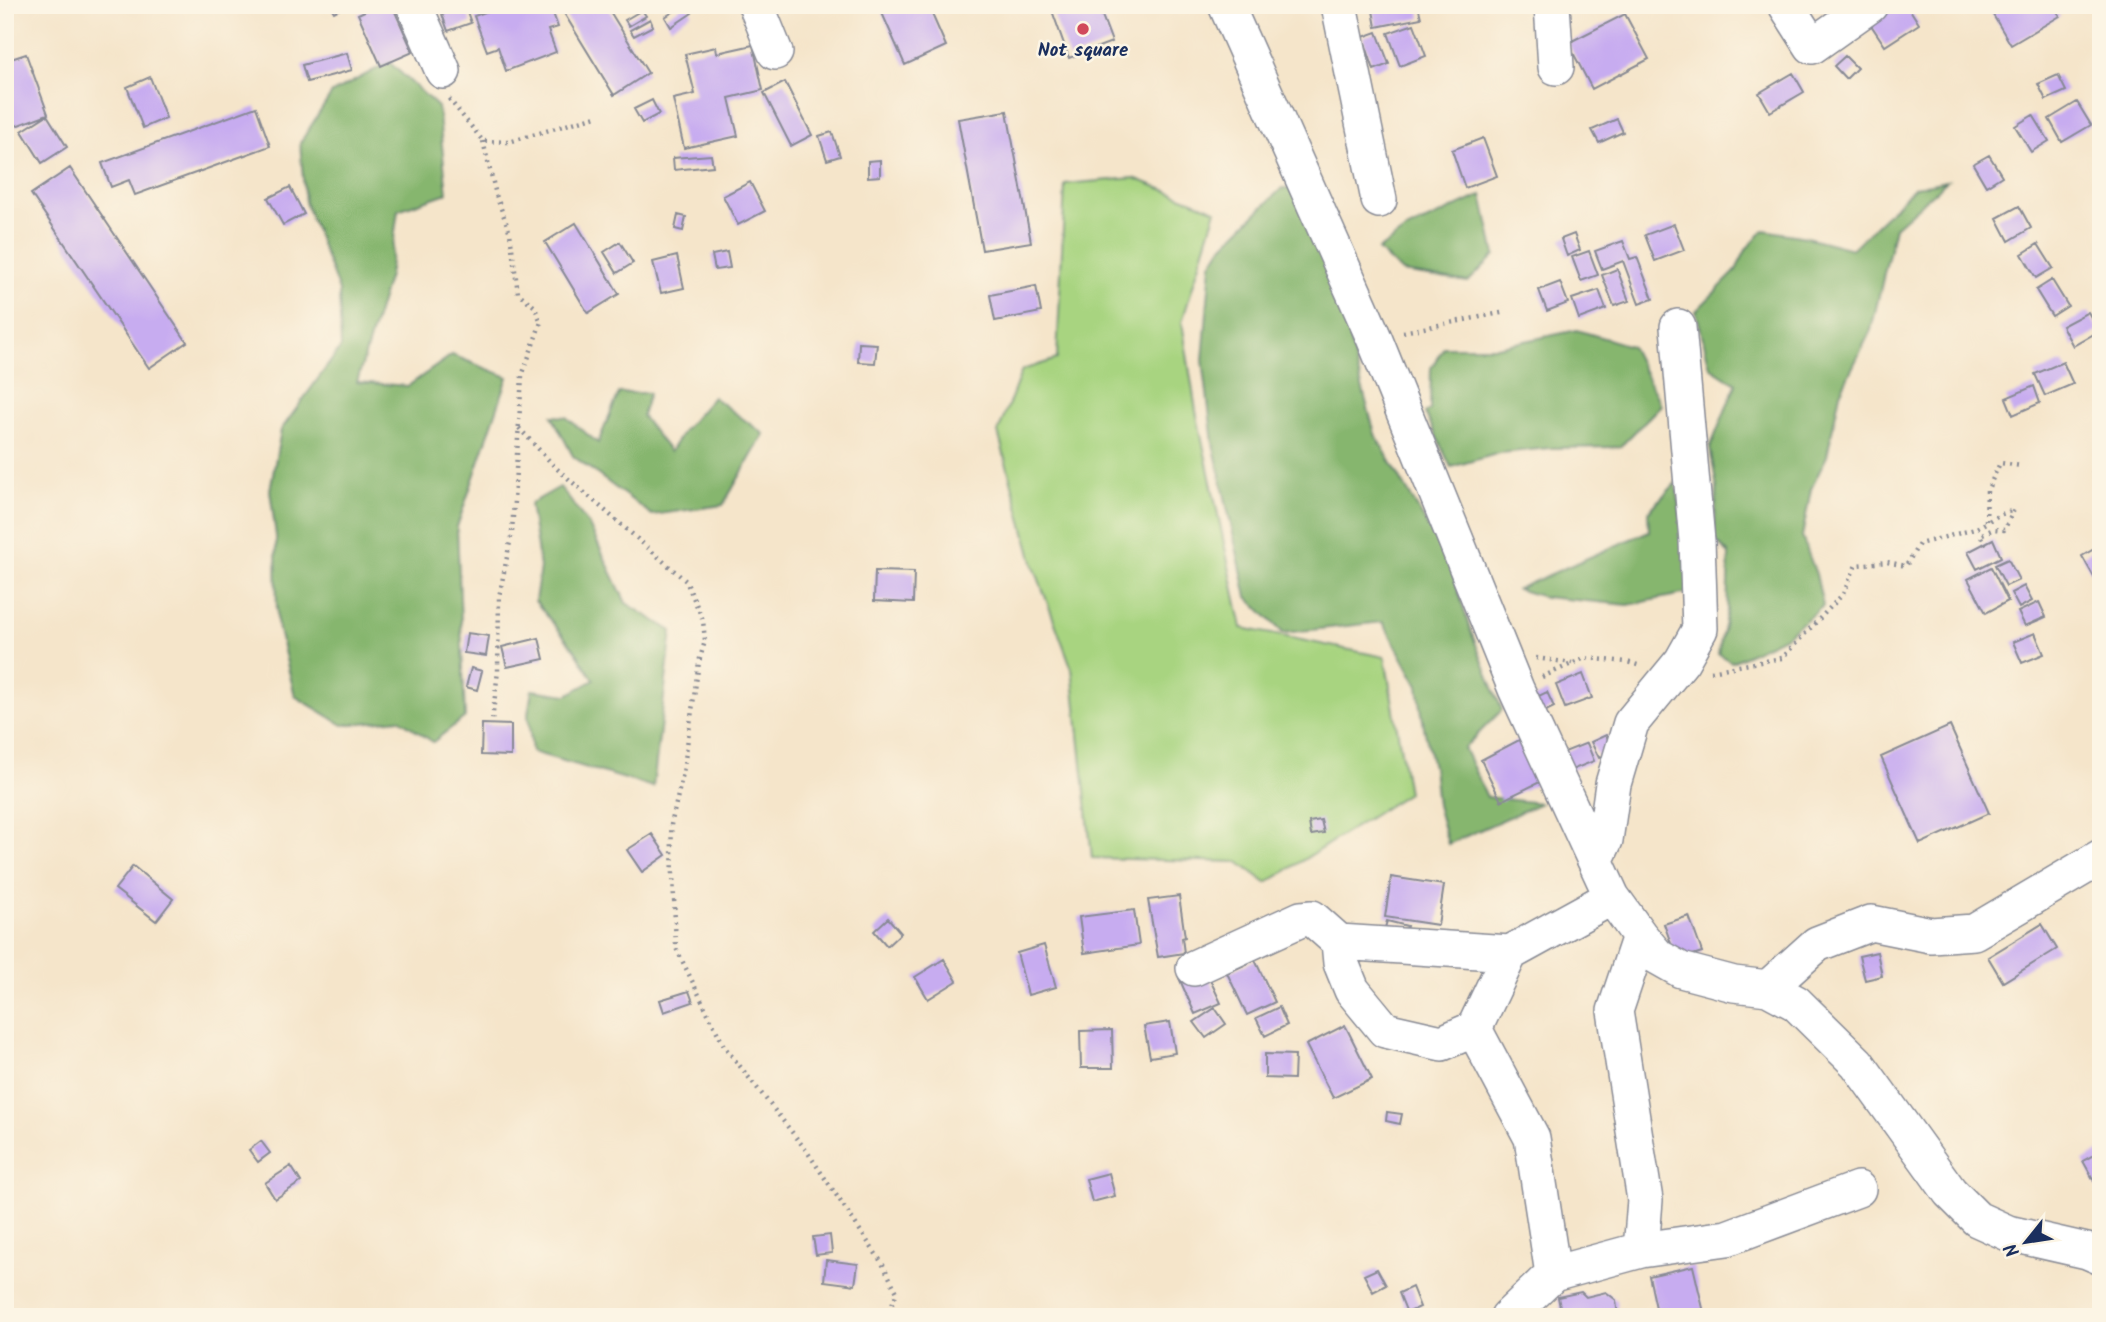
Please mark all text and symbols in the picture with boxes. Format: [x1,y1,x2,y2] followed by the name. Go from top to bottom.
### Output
[1075,21,1091,37] marker: Not square
[1038,36,1128,66] place label: Not square
[1990,1206,2060,1276] north arrow
[1997,1237,2029,1262] text: N

